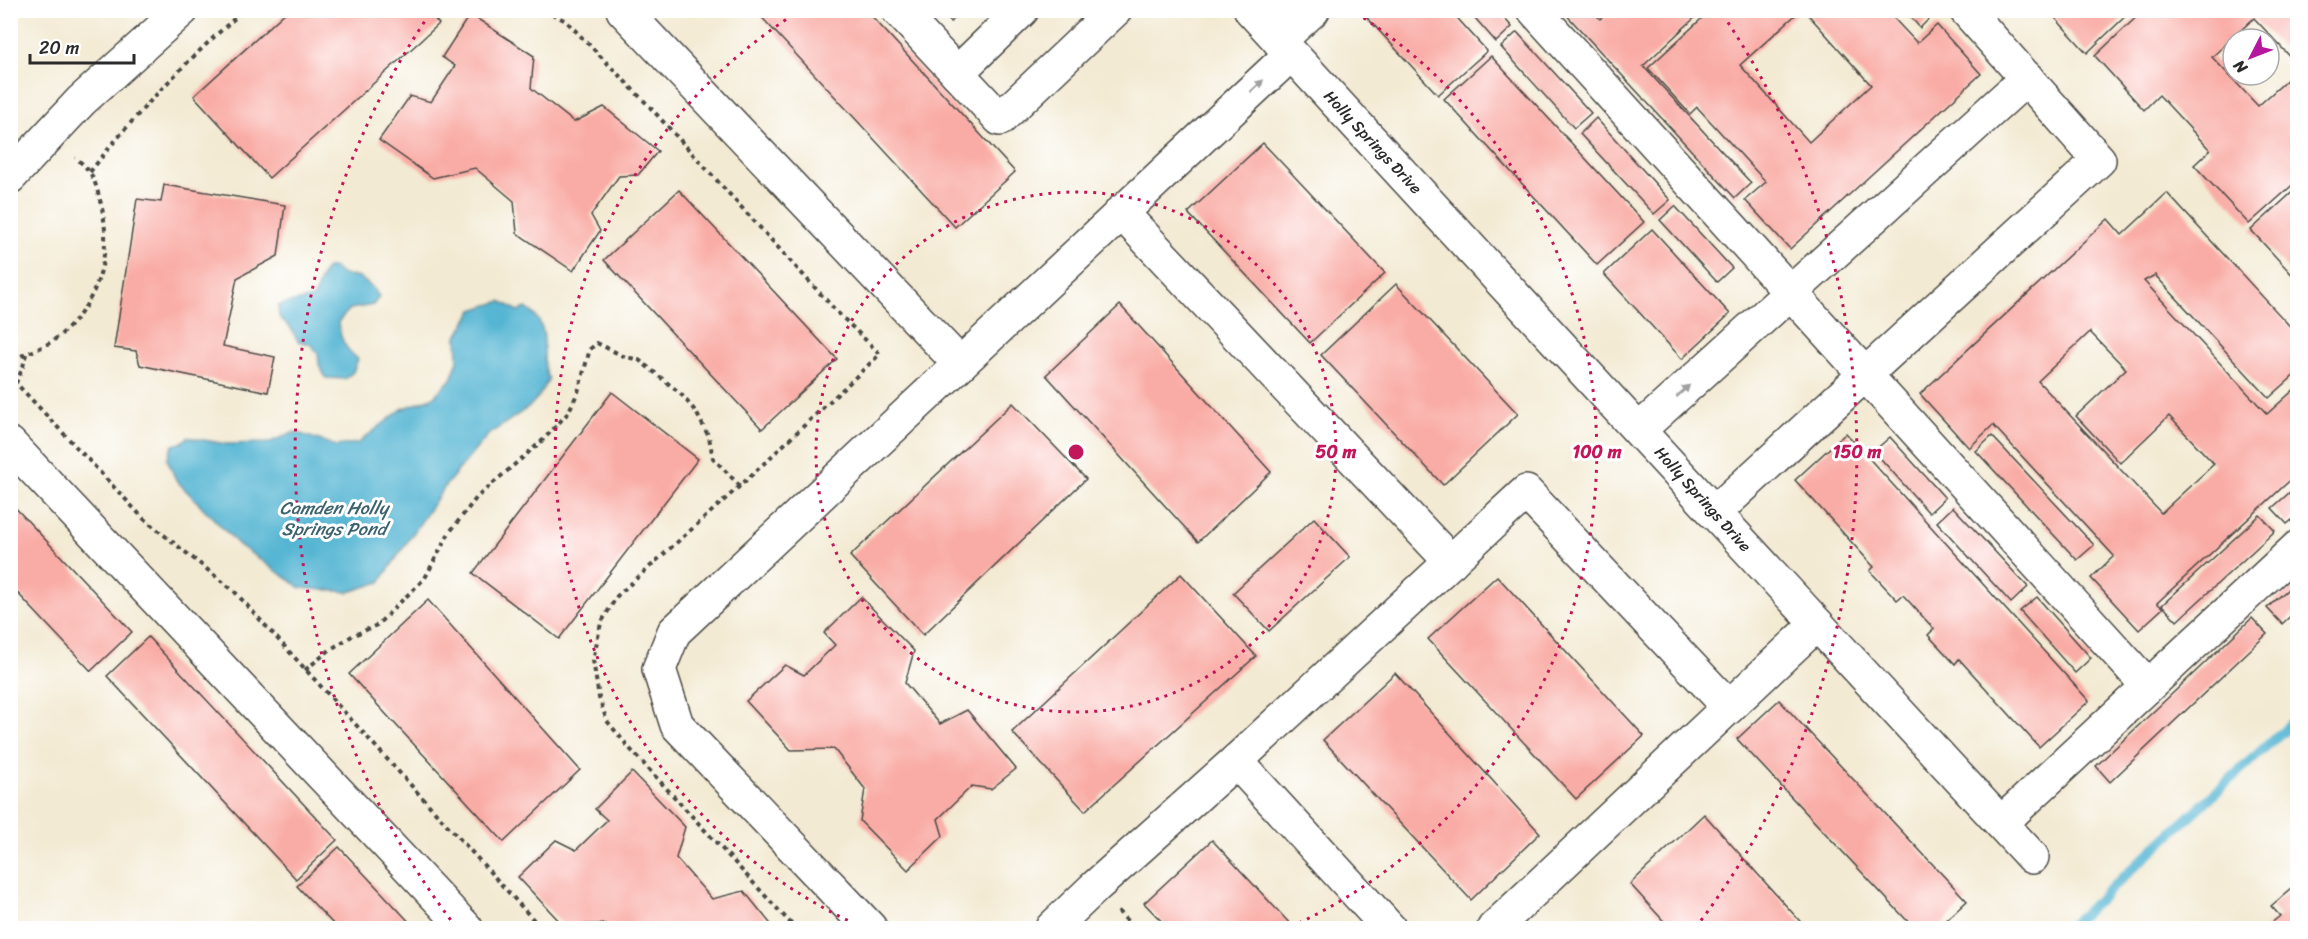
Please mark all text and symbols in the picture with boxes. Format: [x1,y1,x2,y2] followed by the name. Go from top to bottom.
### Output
[30,27,134,65] scale bar
[2221,27,2281,87] north arrow
[39,32,79,64] text: 20 m
[2225,52,2255,81] text: N
[1249,79,1264,93] one-way arrow
[1316,83,1430,201] street label: Holly Springs Drive
[1675,385,1690,398] one-way arrow
[1316,436,1357,468] text: 50 m
[1573,436,1622,468] text: 100 m
[1833,436,1881,468] text: 150 m
[1647,439,1759,559] street label: Holly Springs Drive
[1066,442,1086,462] centre of rings
[280,492,391,545] water label: Camden Holly Springs Pond

